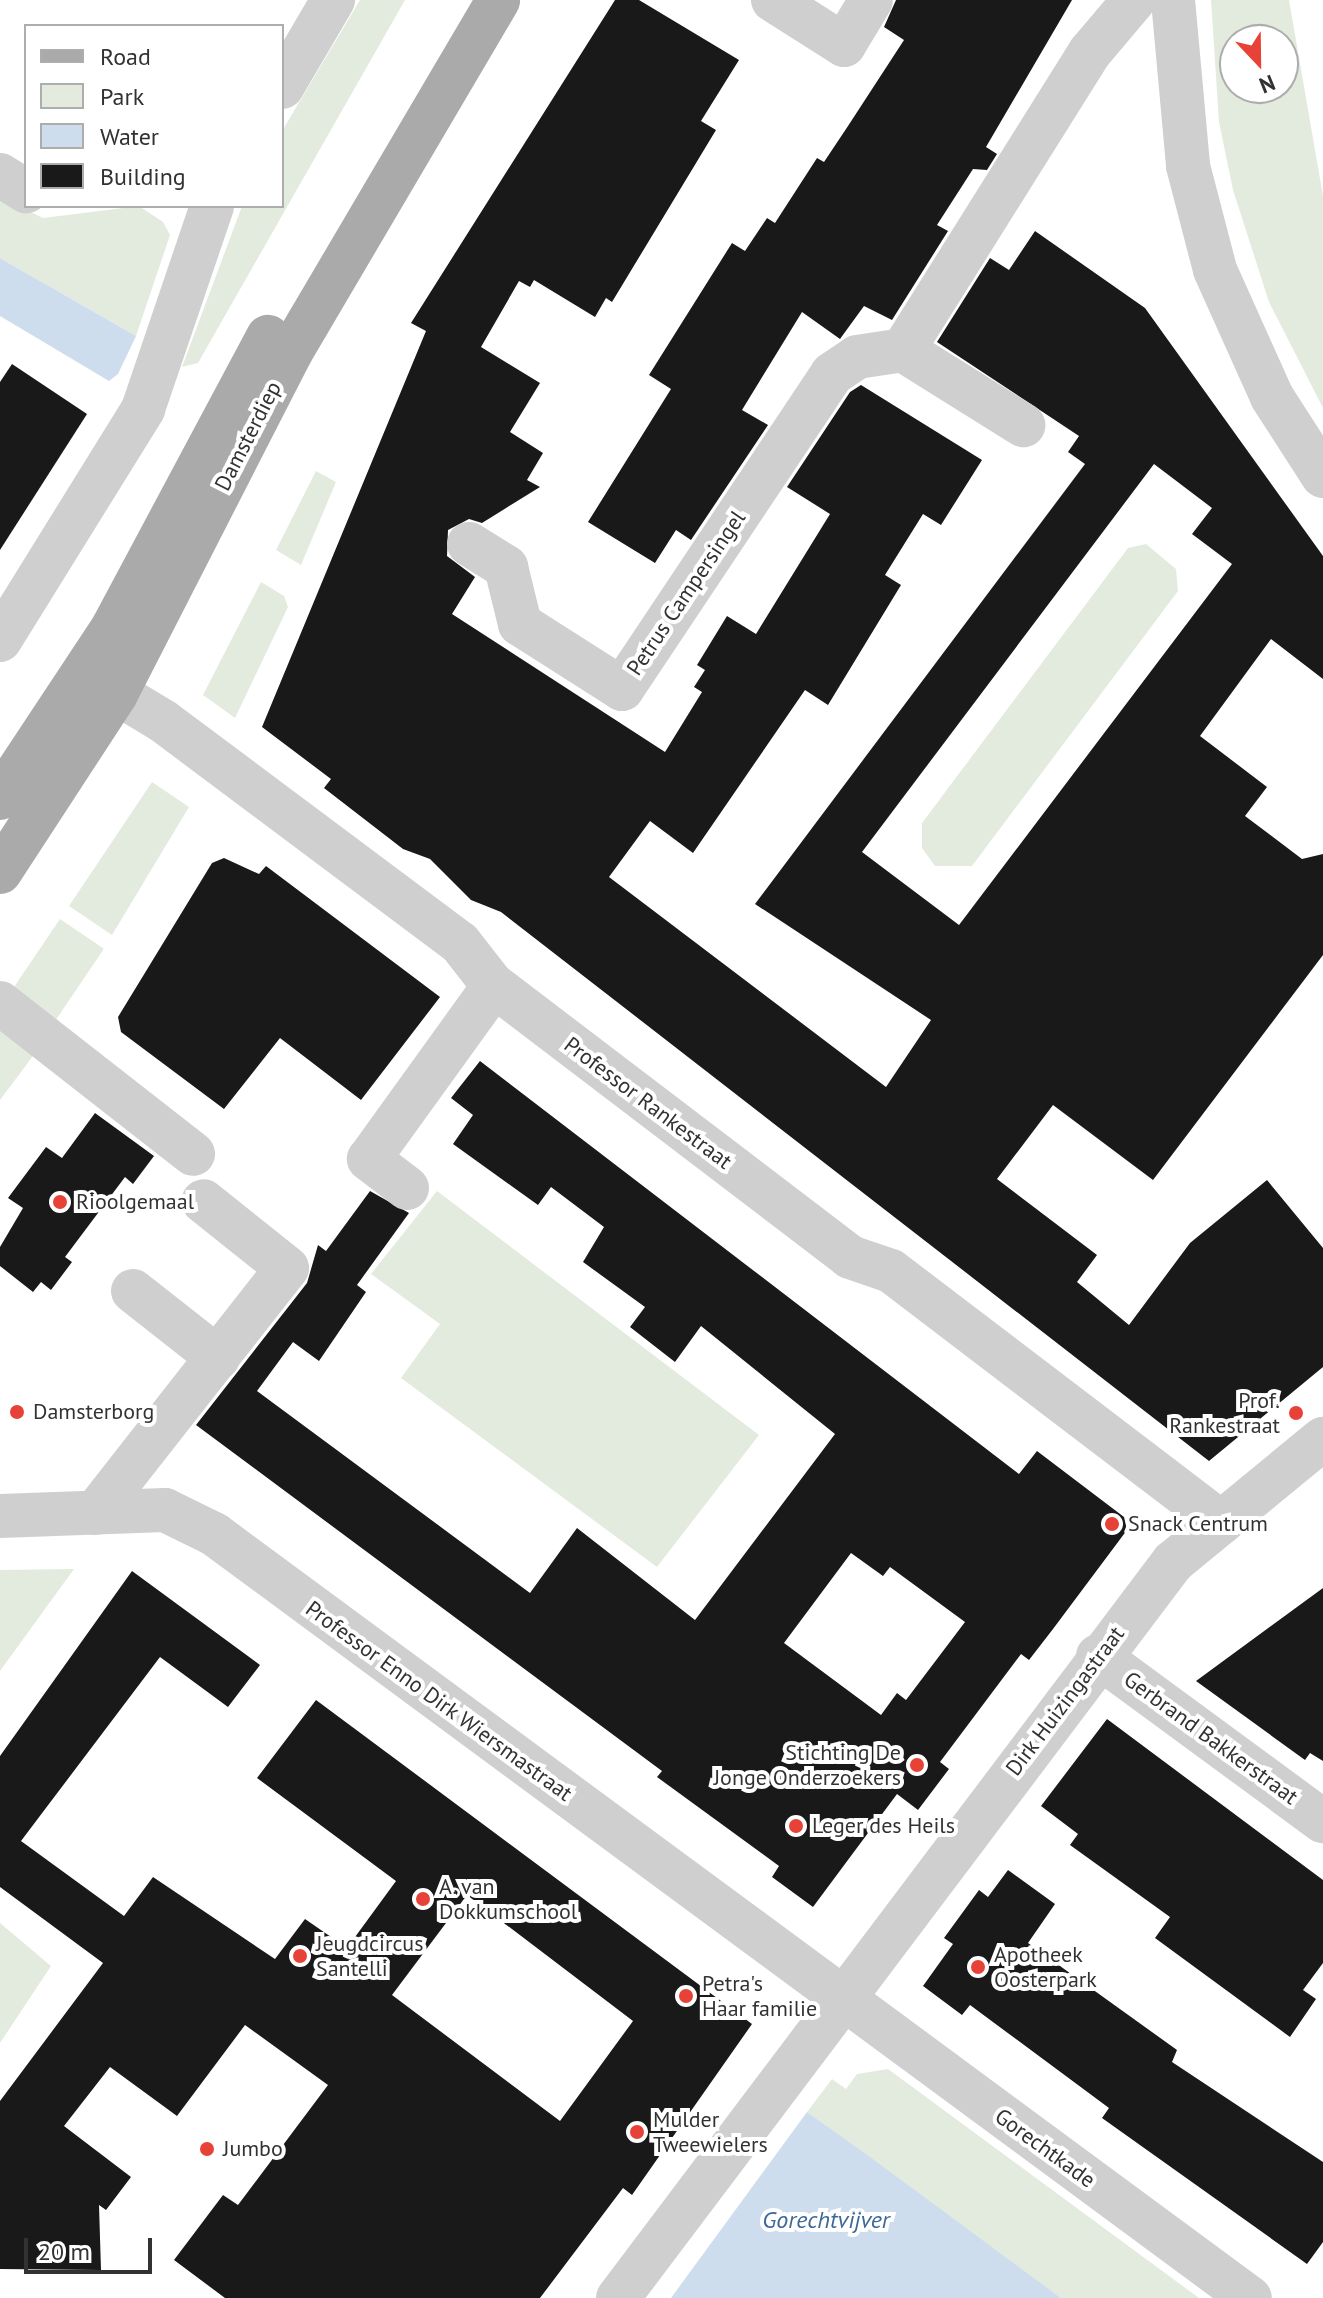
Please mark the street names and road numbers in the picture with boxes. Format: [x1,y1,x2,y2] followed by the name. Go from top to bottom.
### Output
[209,377,287,495] street label: Damsterdiep
[621,506,751,680] street label: Petrus Campersingel
[559,1031,737,1175] street label: Professor Rankestraat
[300,1595,578,1807] street label: Professor Enno Dirk Wiersmastraat
[1000,1621,1130,1781] street label: Dirk Huizingastraat
[1119,1666,1303,1810] street label: Gerbrand Bakkerstraat
[990,2103,1100,2193] street label: Gorechtkade

